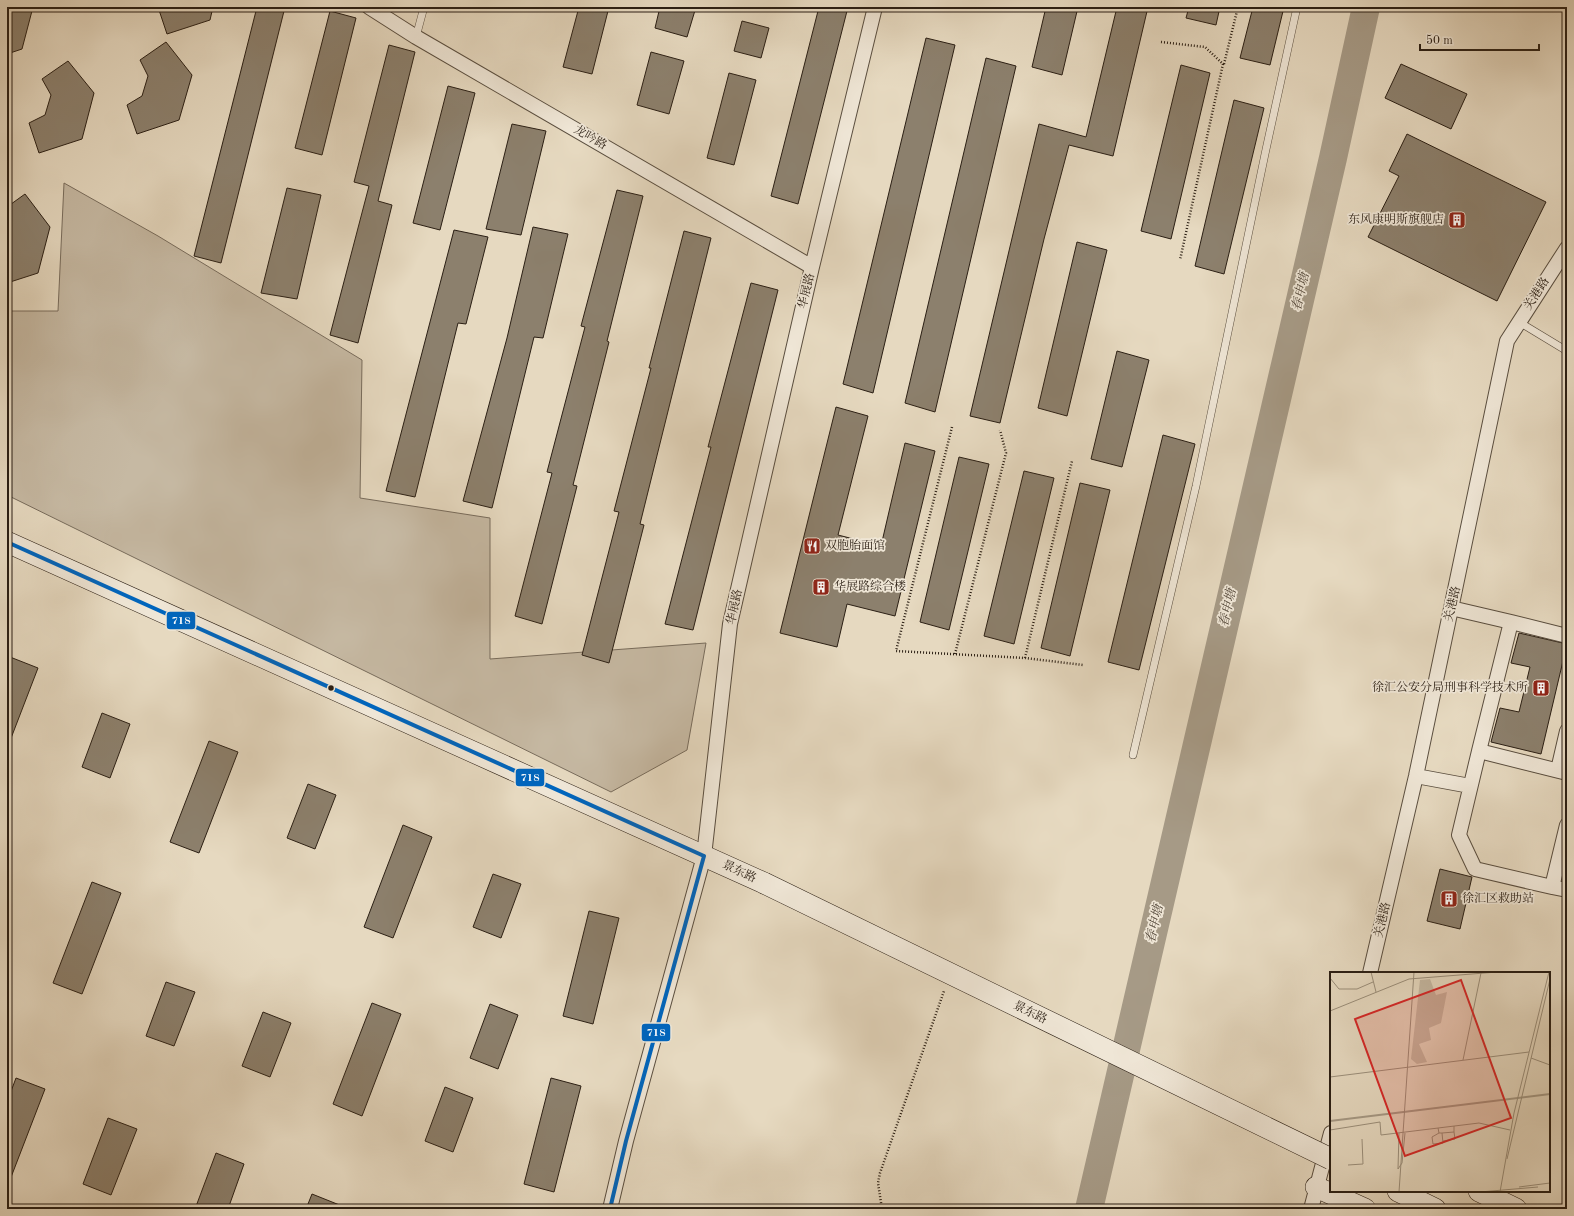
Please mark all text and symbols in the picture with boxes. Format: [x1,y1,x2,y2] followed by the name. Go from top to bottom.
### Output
[1420,26,1539,52] scale bar
[1426,34,1453,47] text: 50 m
[571,122,610,152] street label: 龙吟路
[1447,210,1467,230] building icon: 东风康明斯旗舰店
[1348,212,1444,226] place label: 东风康明斯旗舰店
[1289,269,1312,312] water label: 春申塘
[795,272,817,310] street label: 华展路
[1520,275,1552,312] street label: 关港路
[802,536,822,556] restaurant icon: 双胞胎面馆
[825,538,885,552] place label: 双胞胎面馆
[811,577,831,597] building icon: 华展路综合楼
[834,579,906,593] place label: 华展路综合楼
[1216,585,1239,628] water label: 春申塘
[1441,585,1463,623] street label: 关港路
[723,588,745,626] street label: 华展路
[166,611,196,630] line badge: 718
[171,616,191,627] text: 718
[1531,678,1551,698] building icon: 徐汇公安分局刑事科学技术所
[1372,680,1528,694] place label: 徐汇公安分局刑事科学技术所
[326,683,336,693] unlabelled marker
[515,768,545,787] line badge: 718
[520,773,540,784] text: 718
[720,857,759,885] street label: 景东路
[1439,889,1459,909] building icon: 徐汇区救助站
[1462,891,1534,905] place label: 徐汇区救助站
[1143,901,1166,944] water label: 春申塘
[1371,901,1393,939] street label: 关港路
[1330,972,1550,1192] inset map
[1011,998,1050,1026] street label: 景东路
[641,1023,671,1042] line badge: 718
[646,1028,666,1039] text: 718

